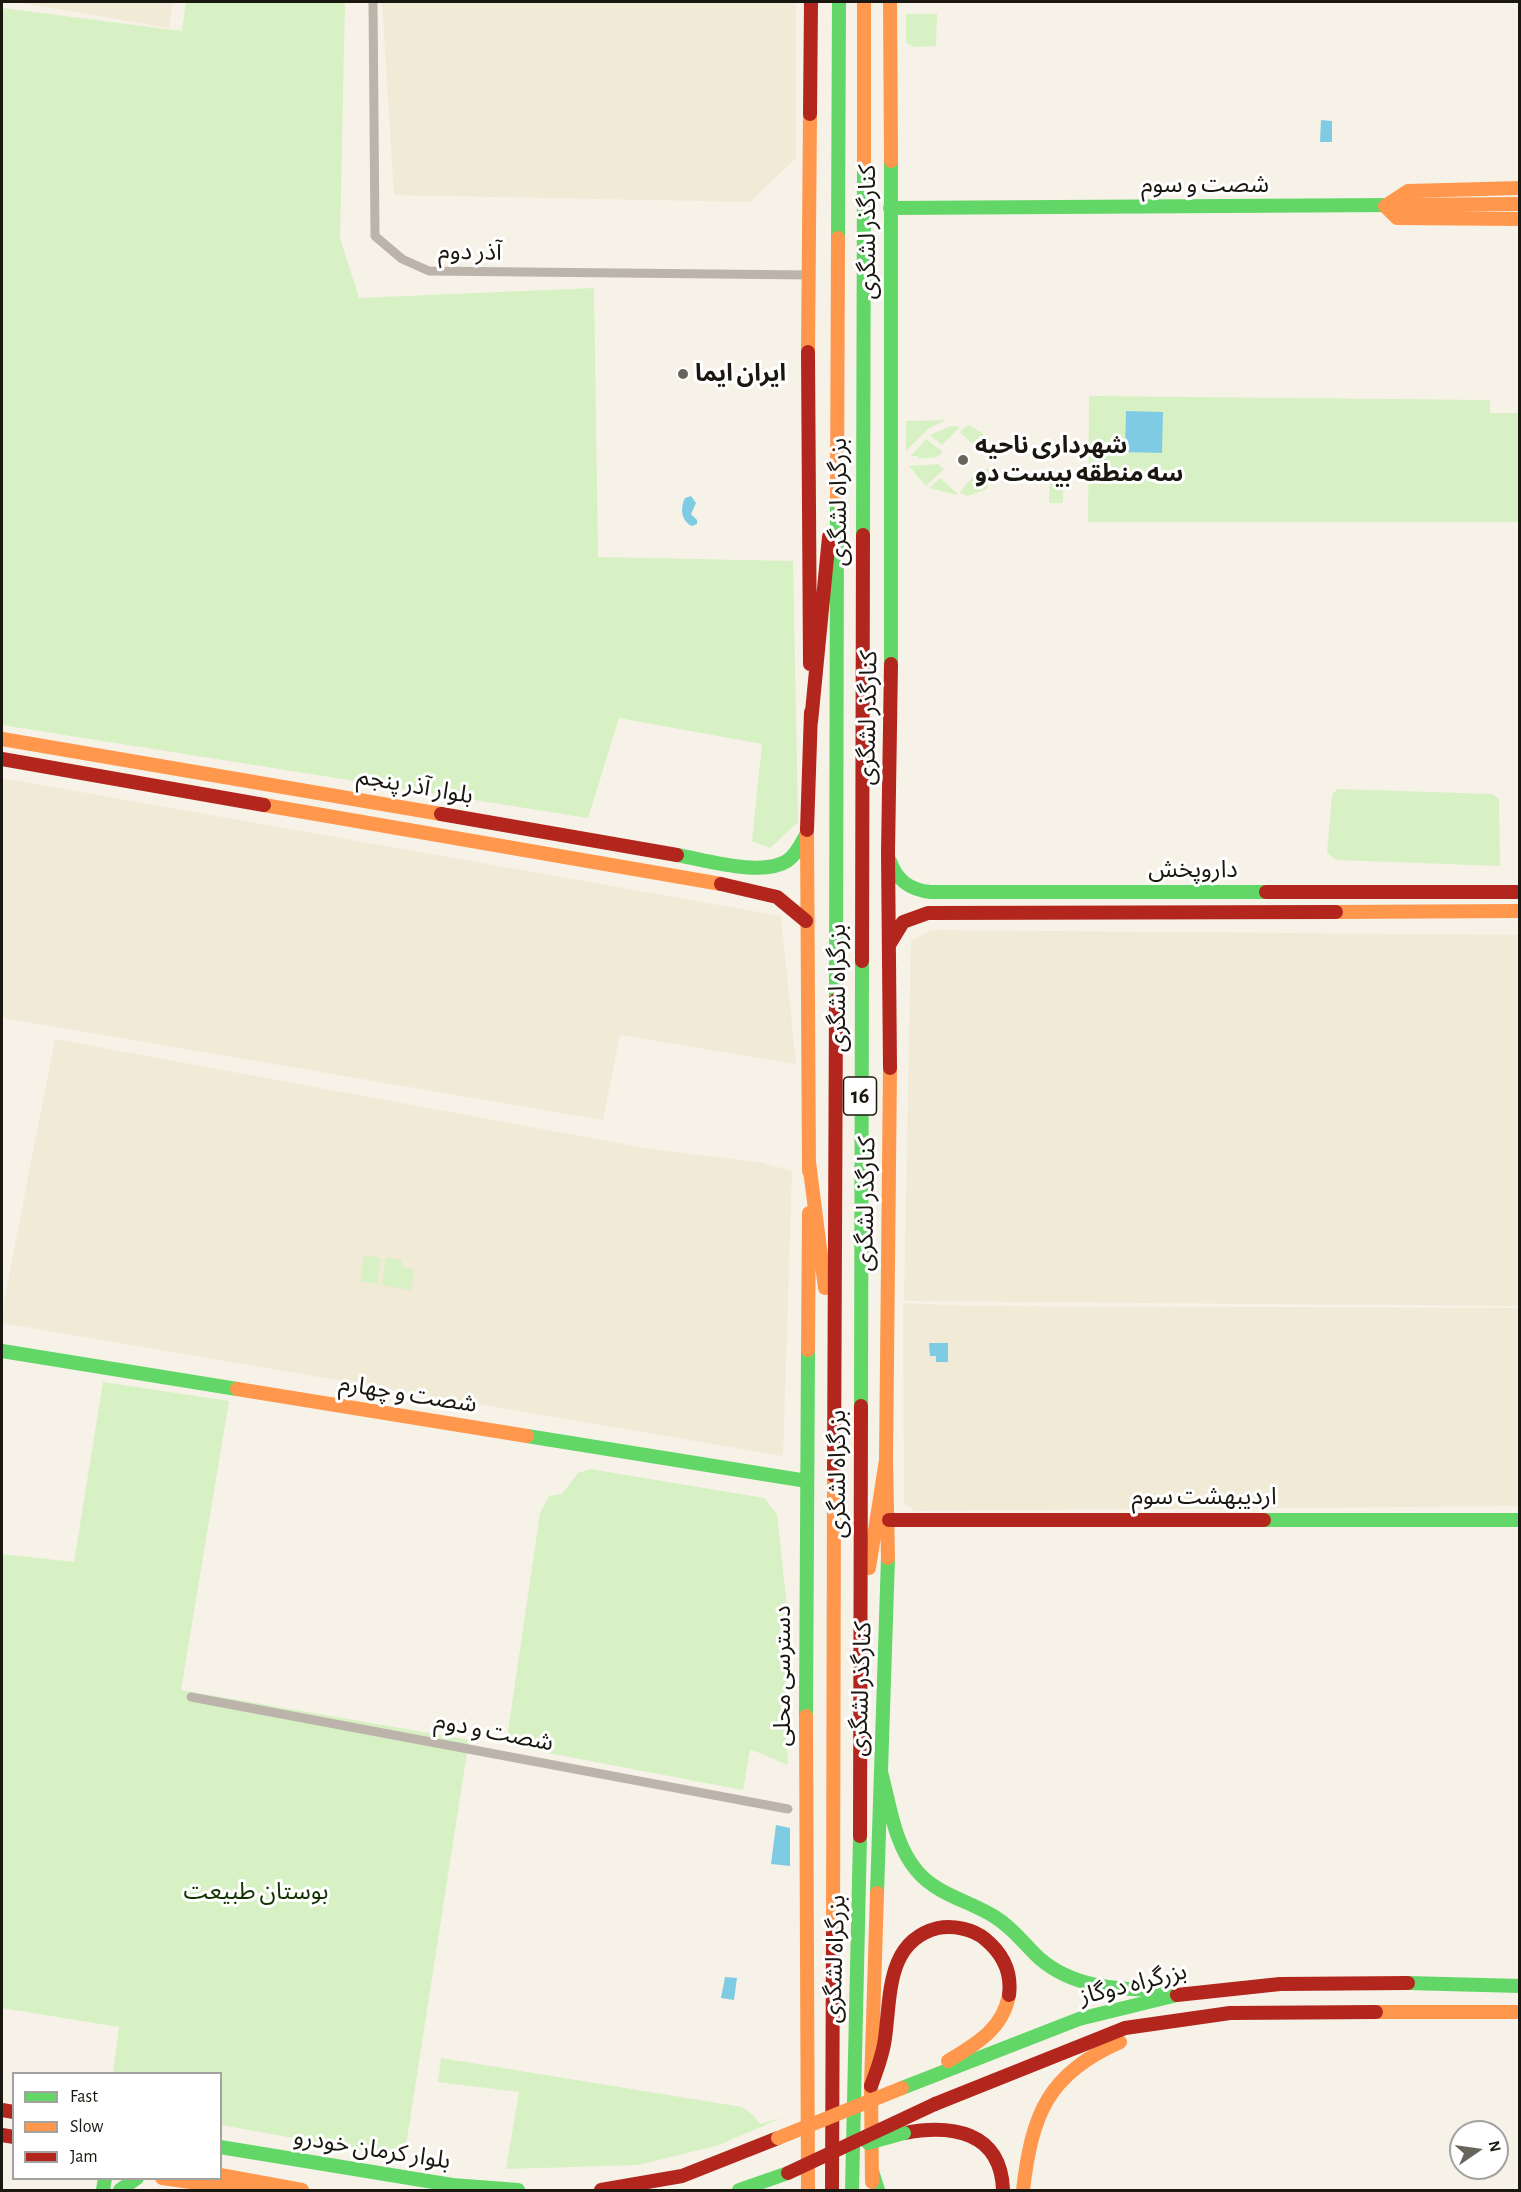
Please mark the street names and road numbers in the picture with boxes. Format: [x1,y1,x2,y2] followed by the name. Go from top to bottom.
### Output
[854,165,882,299] street label: کنارگذر لشگری
[1141,171,1269,199] street label: شصت و سوم
[438,237,502,267] street label: آذر دوم
[825,438,853,566] street label: بزرگراه لشگری
[852,650,884,786] street label: کنارگذر لشگری
[355,762,475,810] street label: بلوار آذر پنجم
[1148,856,1238,884] street label: داروپخش
[824,924,852,1052] street label: بزرگراه لشگری
[844,1077,876,1115] road number: 16
[850,1136,882,1272] street label: کنارگذر لشگری
[337,1369,479,1419] street label: شصت و چهارم
[824,1410,852,1538] street label: بزرگراه لشگری
[1131,1483,1277,1511] street label: اردیبهشت سوم
[769,1605,797,1747] street label: دسترسی محلی
[844,1621,878,1757] street label: کنارگذر لشگری
[432,1706,556,1758] street label: شصت و دوم
[818,1894,852,2024] street label: بزرگراه لشگری
[1076,1957,1190,2011] street label: بزرگراه دوگاز
[292,2122,452,2176] street label: بلوار کرمان خودرو

